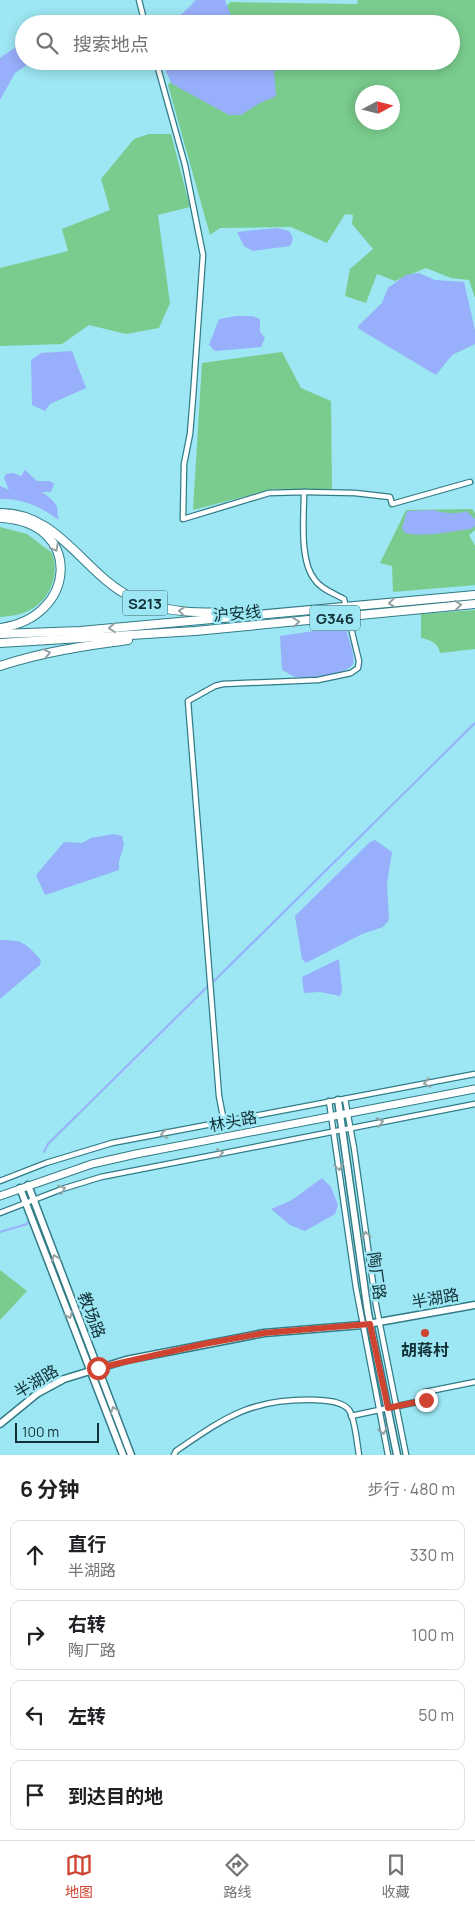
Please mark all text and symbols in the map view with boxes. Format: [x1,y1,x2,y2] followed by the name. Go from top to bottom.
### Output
[15,15,460,70] search box
[33,29,61,57] icon: search
[73,31,149,57] text: 搜索地点
[355,85,400,130] north arrow
[49,543,59,552] one-way arrow
[122,590,168,616] road number: S213
[387,597,395,608] one-way arrow
[212,600,262,626] street label: 沪安线
[454,600,462,611] one-way arrow
[177,606,185,617] one-way arrow
[310,606,360,630] road number: G346
[292,616,300,627] one-way arrow
[108,622,116,633] one-way arrow
[42,648,51,658] one-way arrow
[423,1077,432,1087] one-way arrow
[207,1106,259,1136] street label: 林头路
[375,1118,384,1128] one-way arrow
[160,1128,169,1138] one-way arrow
[216,1149,224,1159] one-way arrow
[333,1163,344,1171] one-way arrow
[57,1185,66,1195] one-way arrow
[362,1231,372,1239] one-way arrow
[363,1251,391,1301] street label: 陶厂路
[51,1254,62,1263] one-way arrow
[409,1283,461,1313] street label: 半湖路
[73,1289,111,1341] street label: 教场路
[63,1311,73,1319] one-way arrow
[419,1327,431,1339] marker: 胡蒋村
[401,1339,449,1361] place label: 胡蒋村
[87,1357,110,1380] route start
[10,1359,62,1403] street label: 半湖路
[415,1389,438,1412] route end
[110,1406,120,1414] one-way arrow
[15,1420,99,1443] scale bar
[22,1422,59,1441] text: 100 m
[377,1426,388,1435] one-way arrow
[20,1475,79,1503] text: 6 分钟
[368,1478,455,1500] text: 步行 · 480 m
[68,1531,106,1557] text: 直行
[21,1541,49,1569] icon: ahead
[410,1544,454,1566] text: 330 m
[68,1559,116,1581] text: 半湖路
[68,1611,106,1637] text: 右转
[21,1621,49,1649] icon: right
[411,1624,454,1646] text: 100 m
[68,1639,116,1661] text: 陶厂路
[21,1701,49,1729] icon: left
[68,1703,106,1729] text: 左转
[418,1704,454,1726] text: 50 m
[21,1781,49,1809] icon: arrive
[68,1783,163,1809] text: 到达目的地
[65,1851,93,1901] tab: 地图
[223,1851,251,1901] tab: 路线
[382,1851,410,1901] tab: 收藏

